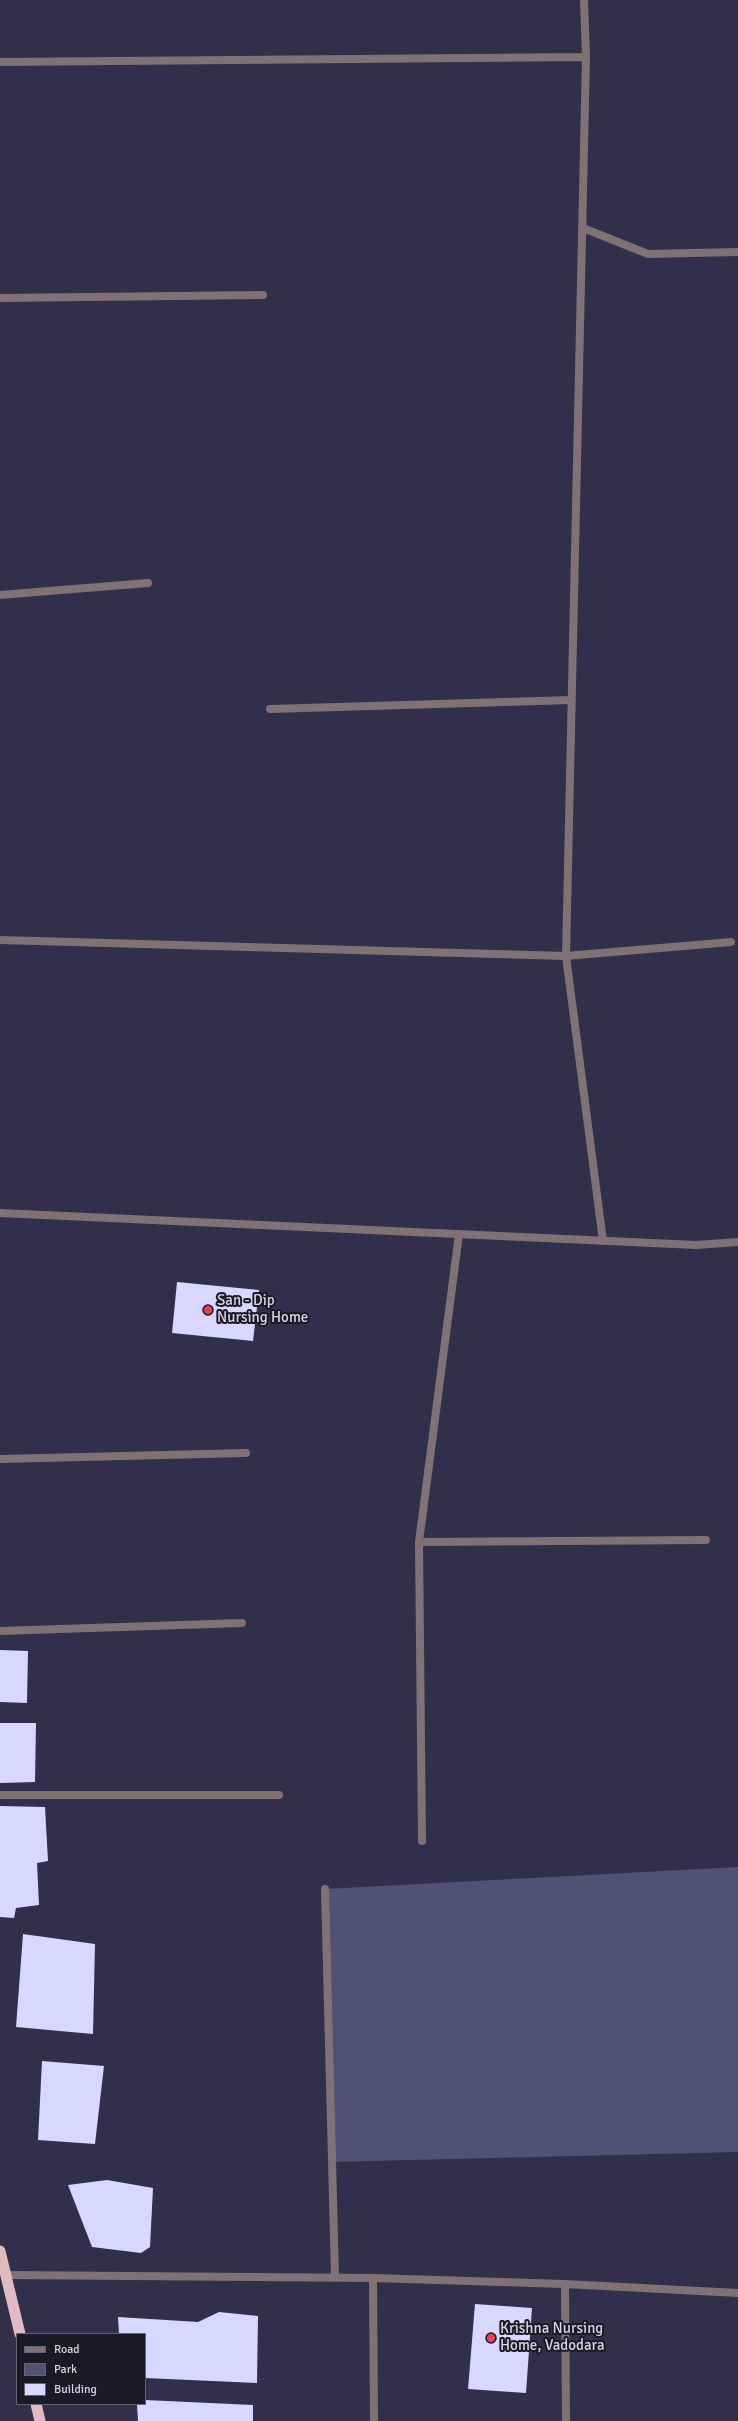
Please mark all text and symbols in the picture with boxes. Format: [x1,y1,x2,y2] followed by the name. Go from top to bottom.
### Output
[217,1292,308,1327] place label: San - Dip Nursing Home
[202,1304,214,1316] marker: San - Dip Nursing Home
[500,2320,605,2355] place label: Krishna Nursing Home, Vadodara
[485,2332,497,2344] marker: Krishna Nursing Home, Vadodara
[16,2333,146,2405] legend
[54,2342,80,2357] text: Road
[54,2362,77,2377] text: Park
[54,2382,97,2397] text: Building

